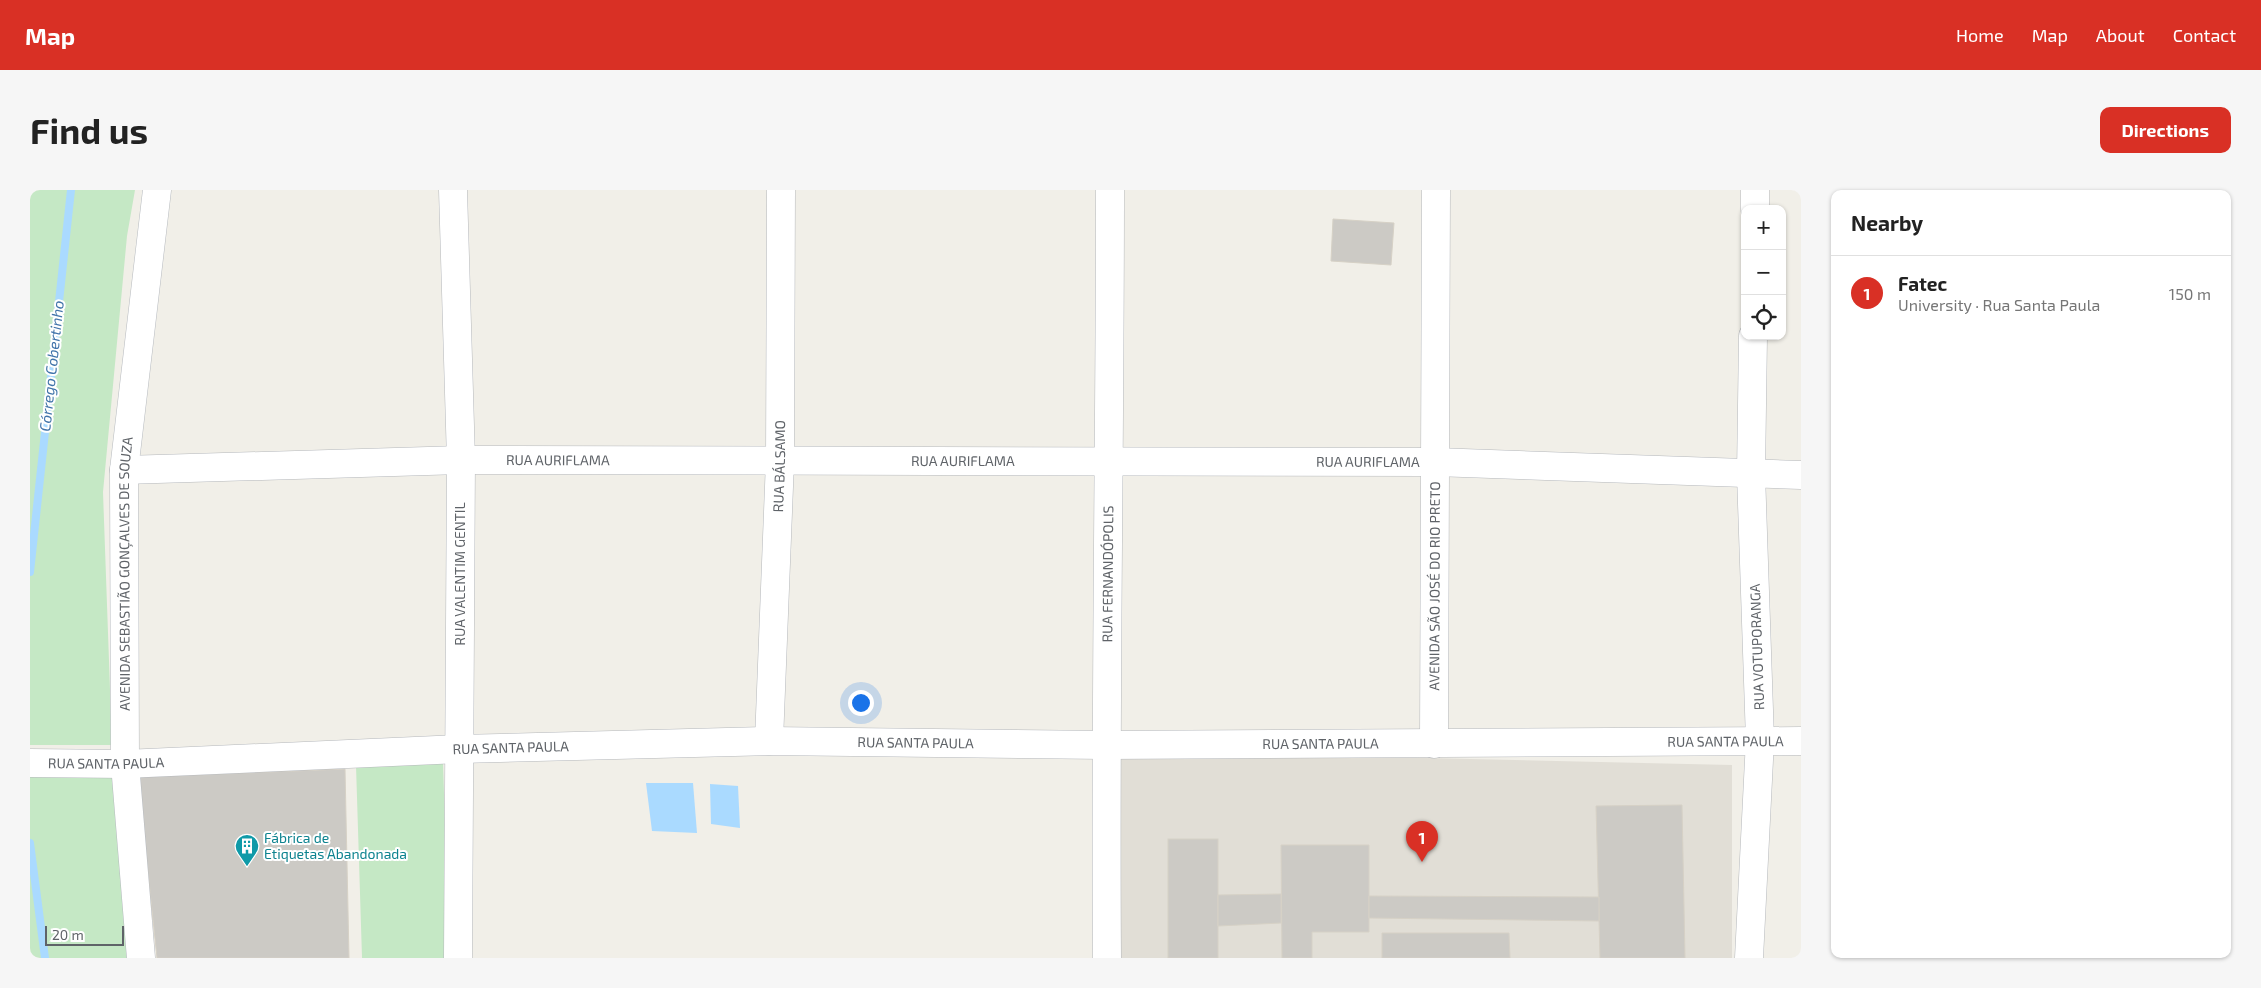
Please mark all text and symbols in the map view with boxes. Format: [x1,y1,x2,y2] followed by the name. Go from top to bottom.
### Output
[25,21,75,50] text: Map
[1956,24,2004,46] text: Home
[2032,24,2068,46] text: Map
[2096,24,2145,46] text: About
[2173,24,2236,46] text: Contact
[2100,107,2231,153] button: Directions
[30,109,148,151] text: Find us
[1741,205,1786,340] map controls
[1741,205,1786,250] button: +
[1851,210,1923,235] text: Nearby
[1741,250,1786,295] button: −
[1898,272,1947,295] text: Fatec
[1864,284,1870,303] text: 1
[2169,284,2211,303] text: 150 m
[1741,295,1786,340] button: locate
[1898,295,2100,314] text: University · Rua Santa Paula
[35,299,67,432] water label: Córrego Cobertinho
[769,420,788,513] street label: RUA BÁLSAMO
[115,435,136,711] street label: AVENIDA SEBASTIÃO GONÇALVES DE SOUZA
[506,451,610,468] street label: RUA AURIFLAMA
[911,452,1015,469] street label: RUA AURIFLAMA
[1316,453,1420,470] street label: RUA AURIFLAMA
[1425,481,1443,691] street label: AVENIDA SÃO JOSÉ DO RIO PRETO
[451,502,468,646] street label: RUA VALENTIM GENTIL
[1098,505,1116,643] street label: RUA FERNANDÓPOLIS
[1746,583,1767,711] street label: RUA VOTUPORANGA
[848,690,874,716] your location
[1667,732,1784,750] street label: RUA SANTA PAULA
[857,733,974,751] street label: RUA SANTA PAULA
[1262,734,1379,752] street label: RUA SANTA PAULA
[452,737,569,757] street label: RUA SANTA PAULA
[48,753,165,772] street label: RUA SANTA PAULA
[1406,821,1438,862] pin: 1
[264,829,407,862] place label: Fábrica de Etiquetas Abandonada
[234,833,260,867] building icon: Fábrica de Etiquetas Abandonada
[45,923,124,946] scale bar
[52,926,84,943] text: 20 m

